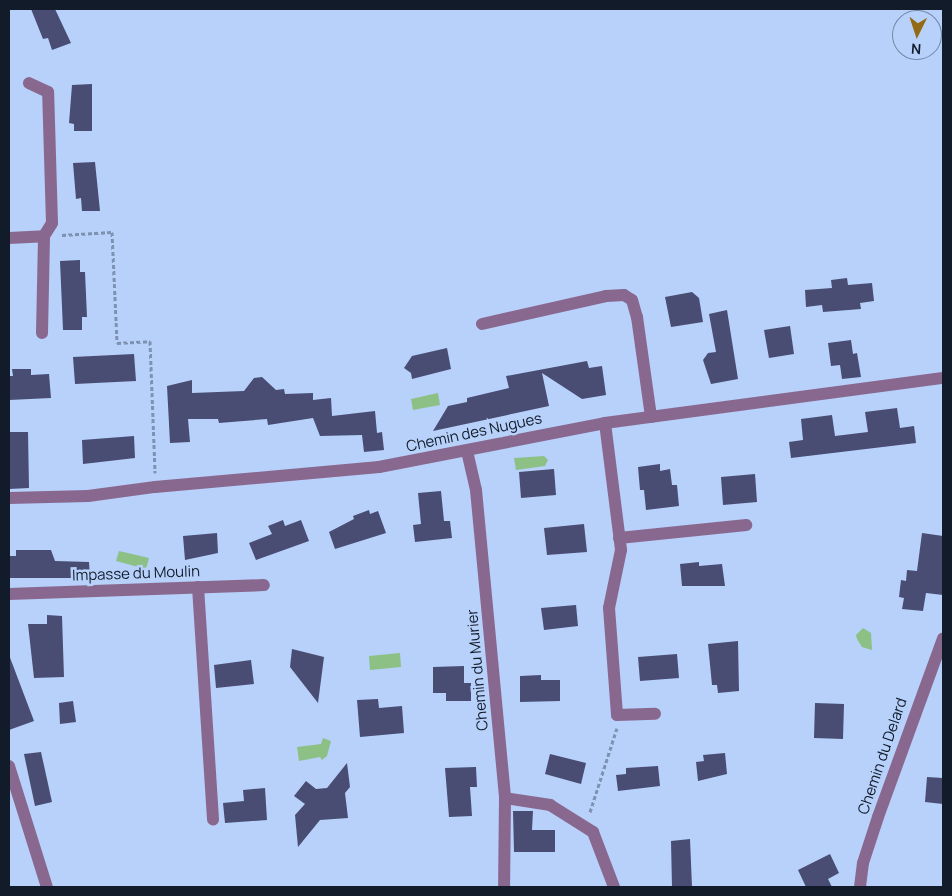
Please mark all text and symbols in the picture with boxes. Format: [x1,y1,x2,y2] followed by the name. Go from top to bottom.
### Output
[892,10,942,60] north arrow
[910,40,922,59] text: N
[404,409,544,455] street label: Chemin des Nugues
[72,562,200,584] street label: Impasse du Moulin
[463,609,491,731] street label: Chemin du Murier
[854,695,910,817] street label: Chemin du Delard

